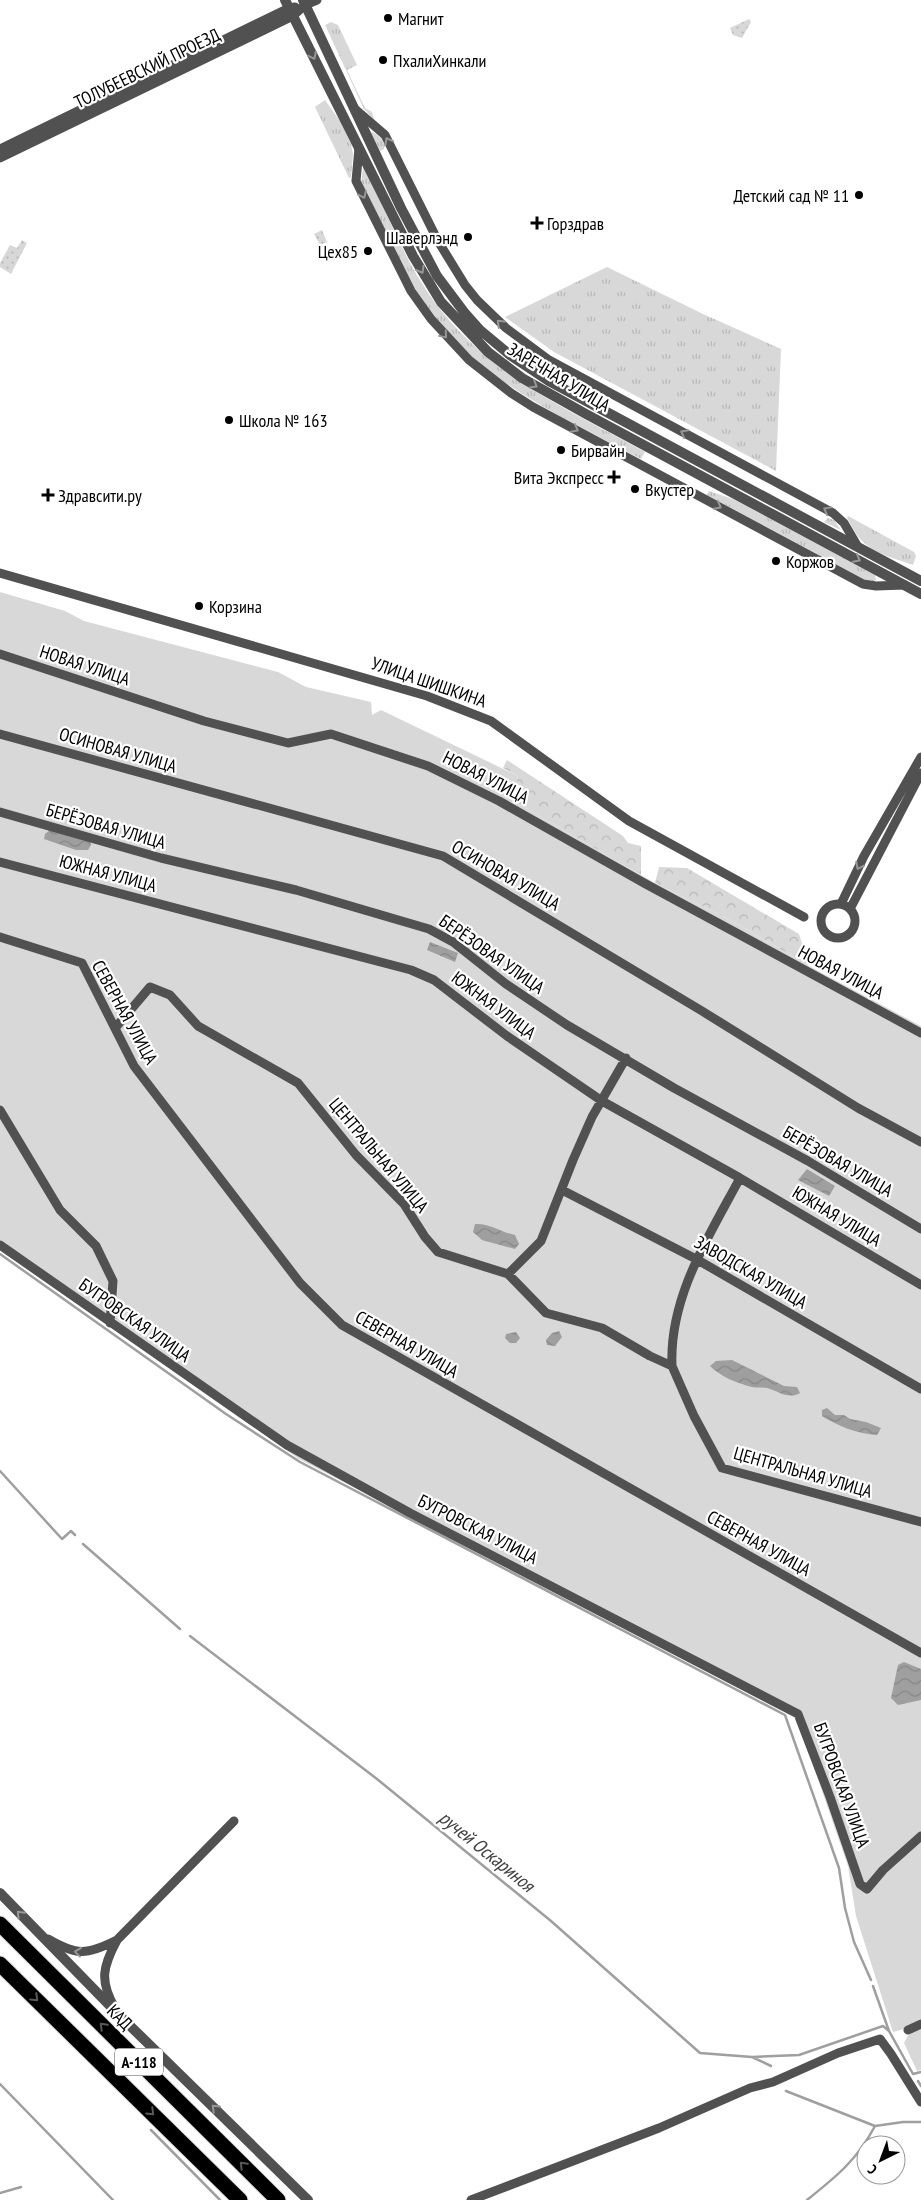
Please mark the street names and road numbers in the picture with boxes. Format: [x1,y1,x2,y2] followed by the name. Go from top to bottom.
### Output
[70,23,224,113] street label: ТОЛУБЕЕВСКИЙ ПРОЕЗД
[503,337,615,417] street label: ЗАРЕЧНАЯ УЛИЦА
[37,640,133,691] street label: НОВАЯ УЛИЦА
[368,652,490,713] street label: УЛИЦА ШИШКИНА
[57,722,180,778] street label: ОСИНОВАЯ УЛИЦА
[439,746,533,809] street label: НОВАЯ УЛИЦА
[44,798,169,854] street label: БЕРЁЗОВАЯ УЛИЦА
[448,835,565,916] street label: ОСИНОВАЯ УЛИЦА
[57,849,159,897] street label: ЮЖНАЯ УЛИЦА
[435,909,549,999] street label: БЕРЁЗОВАЯ УЛИЦА
[794,940,888,1004] street label: НОВАЯ УЛИЦА
[87,956,163,1068] street label: СЕВЕРНАЯ УЛИЦА
[447,966,541,1044] street label: ЮЖНАЯ УЛИЦА
[324,1093,434,1218] street label: ЦЕНТРАЛЬНАЯ УЛИЦА
[779,1120,897,1202] street label: БЕРЁЗОВАЯ УЛИЦА
[788,1181,886,1252] street label: ЮЖНАЯ УЛИЦА
[691,1231,812,1314] street label: ЗАВОДСКАЯ УЛИЦА
[75,1273,196,1367] street label: БУГРОВСКАЯ УЛИЦА
[351,1305,463,1383] street label: СЕВЕРНАЯ УЛИЦА
[731,1441,875,1503] street label: ЦЕНТРАЛЬНАЯ УЛИЦА
[414,1489,542,1569] street label: БУГРОВСКАЯ УЛИЦА
[703,1505,815,1581] street label: СЕВЕРНАЯ УЛИЦА
[809,1719,875,1851] street label: БУГРОВСКАЯ УЛИЦА
[102,1999,138,2035] street label: КАД
[115,2048,163,2076] road number: А-118

